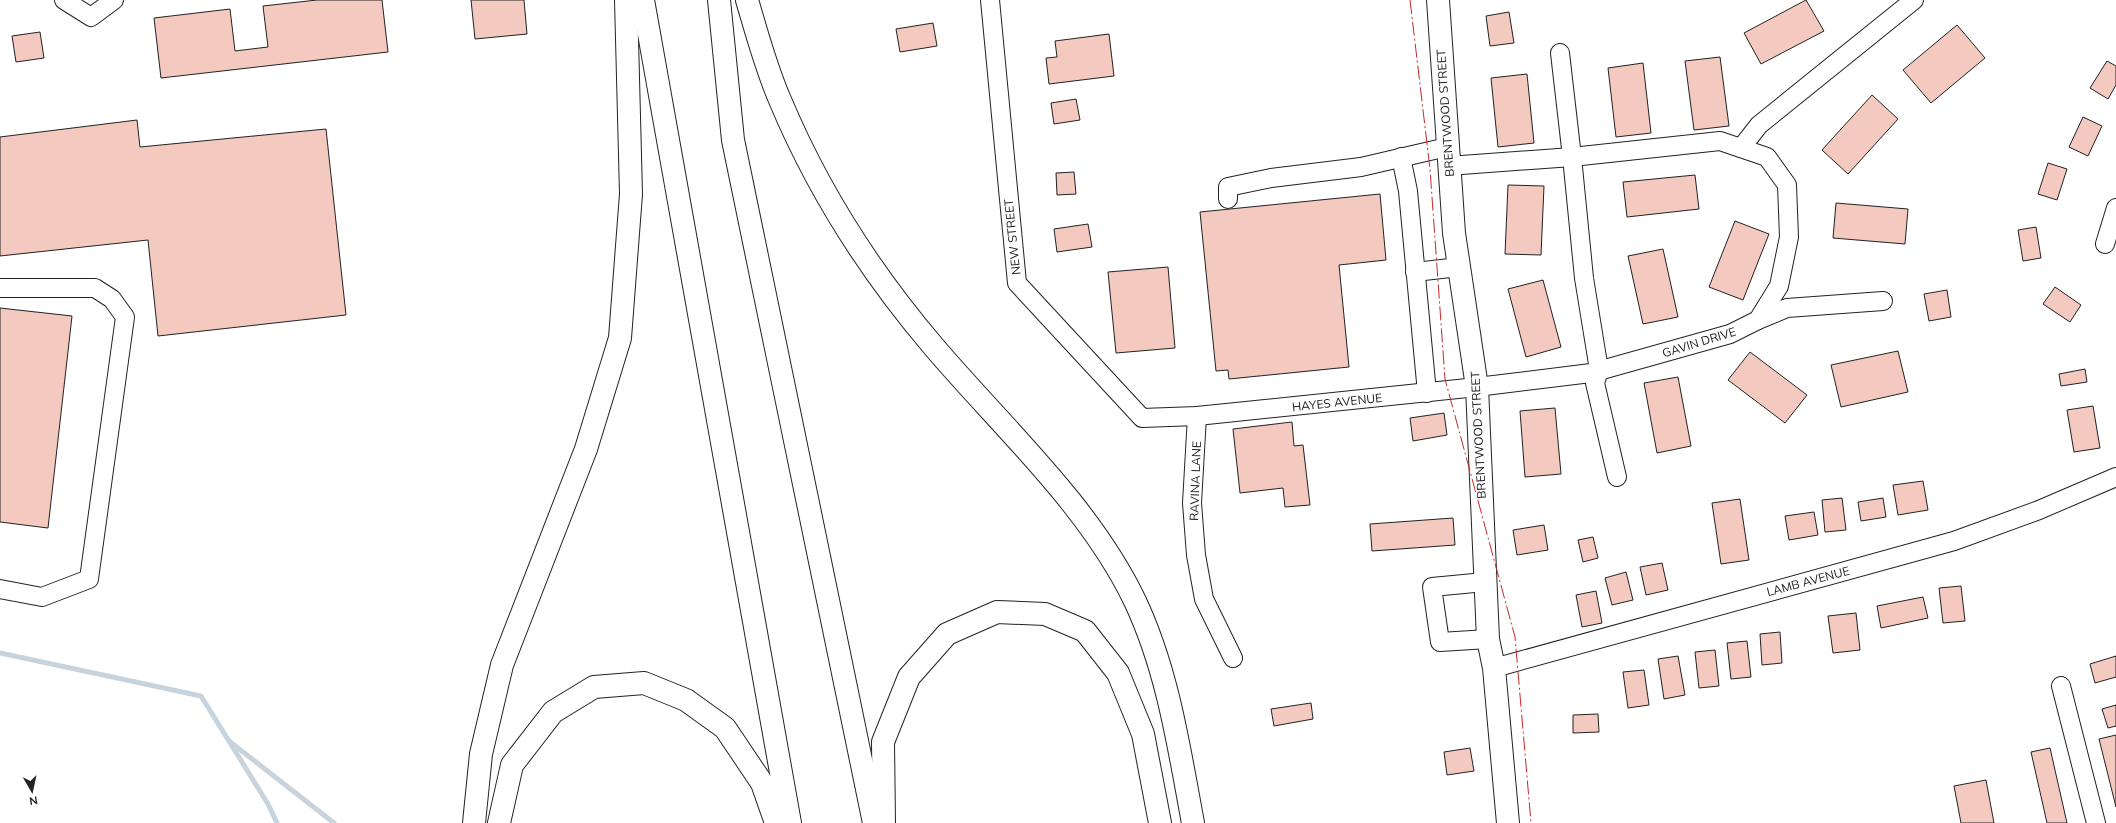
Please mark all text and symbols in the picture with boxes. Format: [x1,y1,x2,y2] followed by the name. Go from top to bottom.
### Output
[1433,48,1457,177] street label: BRENTWOOD STREET
[1000,197,1023,276] street label: NEW STREET
[1660,324,1738,360] street label: GAVIN DRIVE
[1467,370,1489,499] street label: BRENTWOOD STREET
[1291,390,1383,414] street label: HAYES AVENUE
[1186,441,1204,521] street label: RAVINA LANE
[1765,563,1851,599] street label: LAMB AVENUE
[12,771,52,811] north arrow
[28,793,39,808] text: N

